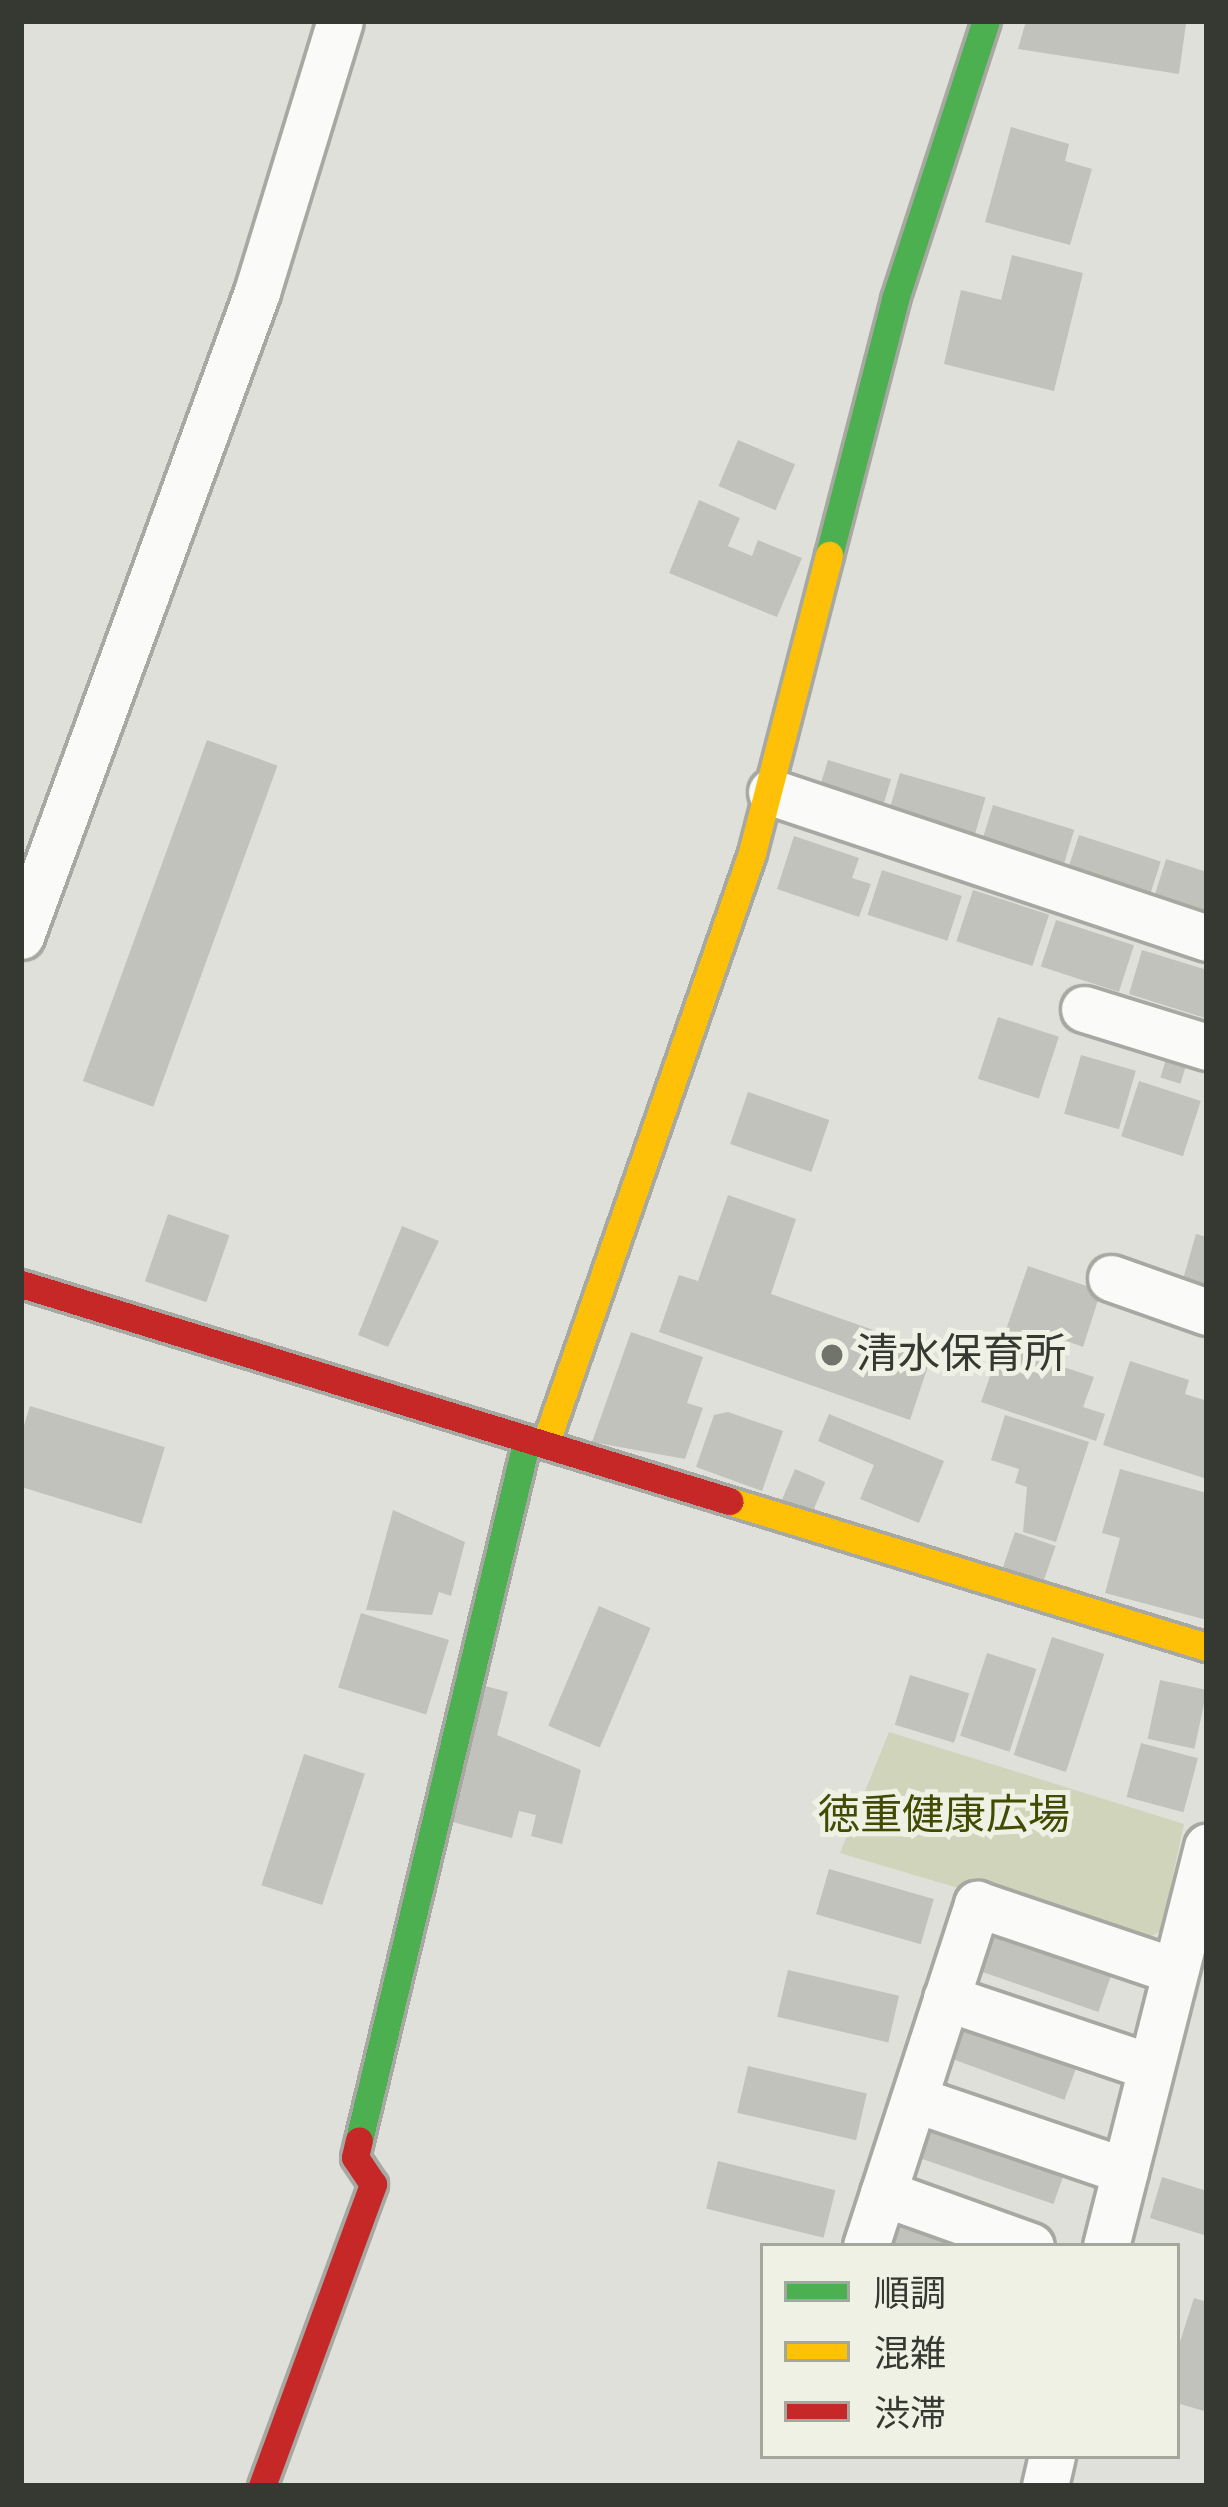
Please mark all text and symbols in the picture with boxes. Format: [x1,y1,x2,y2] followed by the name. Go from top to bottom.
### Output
[856,1330,1066,1380] place label: 清水保育所
[819,1342,845,1368] marker: 清水保育所
[818,1791,1070,1841] park label: 徳重健康広場
[760,2243,1180,2459] legend
[874,2270,946,2319] text: 順調
[874,2330,946,2379] text: 混雑
[874,2390,946,2439] text: 渋滞

